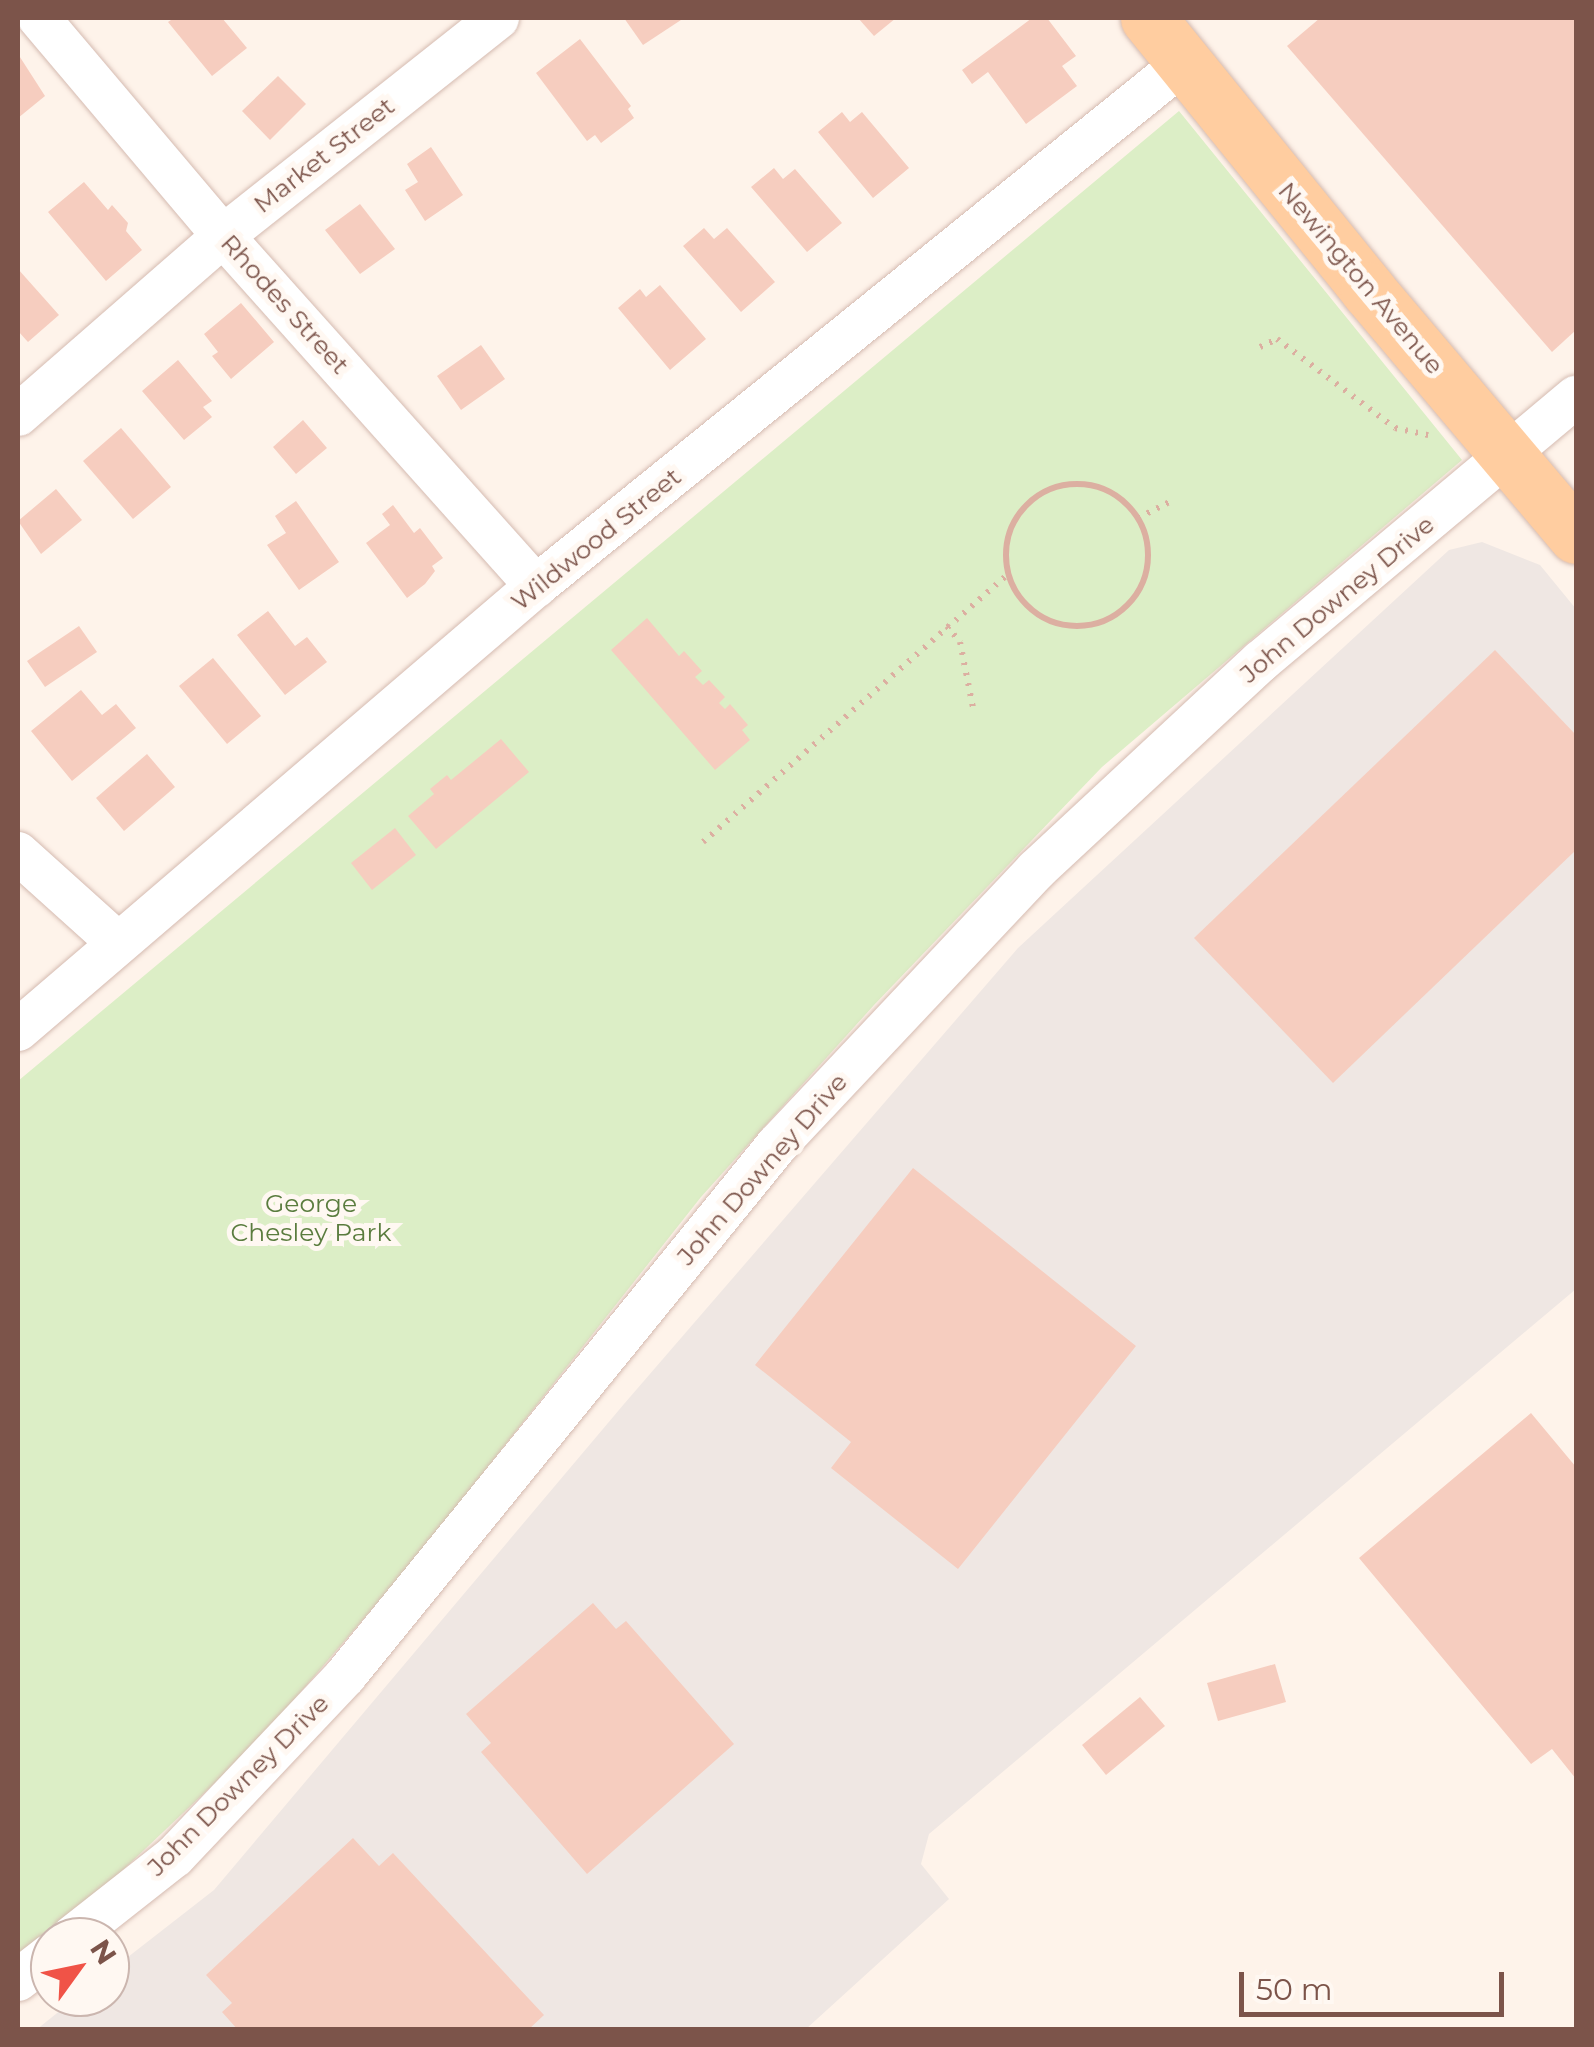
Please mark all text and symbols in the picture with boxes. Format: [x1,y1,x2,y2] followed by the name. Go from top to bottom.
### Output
[248,91,400,219] street label: Market Street
[1272,176,1450,380] street label: Newington Avenue
[215,228,355,380] street label: Rhodes Street
[505,461,687,617] street label: Wildwood Street
[1234,509,1440,689] street label: John Downey Drive
[671,1067,853,1271] street label: John Downey Drive
[231,1189,391,1248] park label: George Chesley Park
[141,1688,335,1882] street label: John Downey Drive
[30,1917,130,2017] north arrow
[83,1933,124,1970] text: N
[1244,1952,1509,2014] scale bar
[1256,1971,1333,2008] text: 50 m

